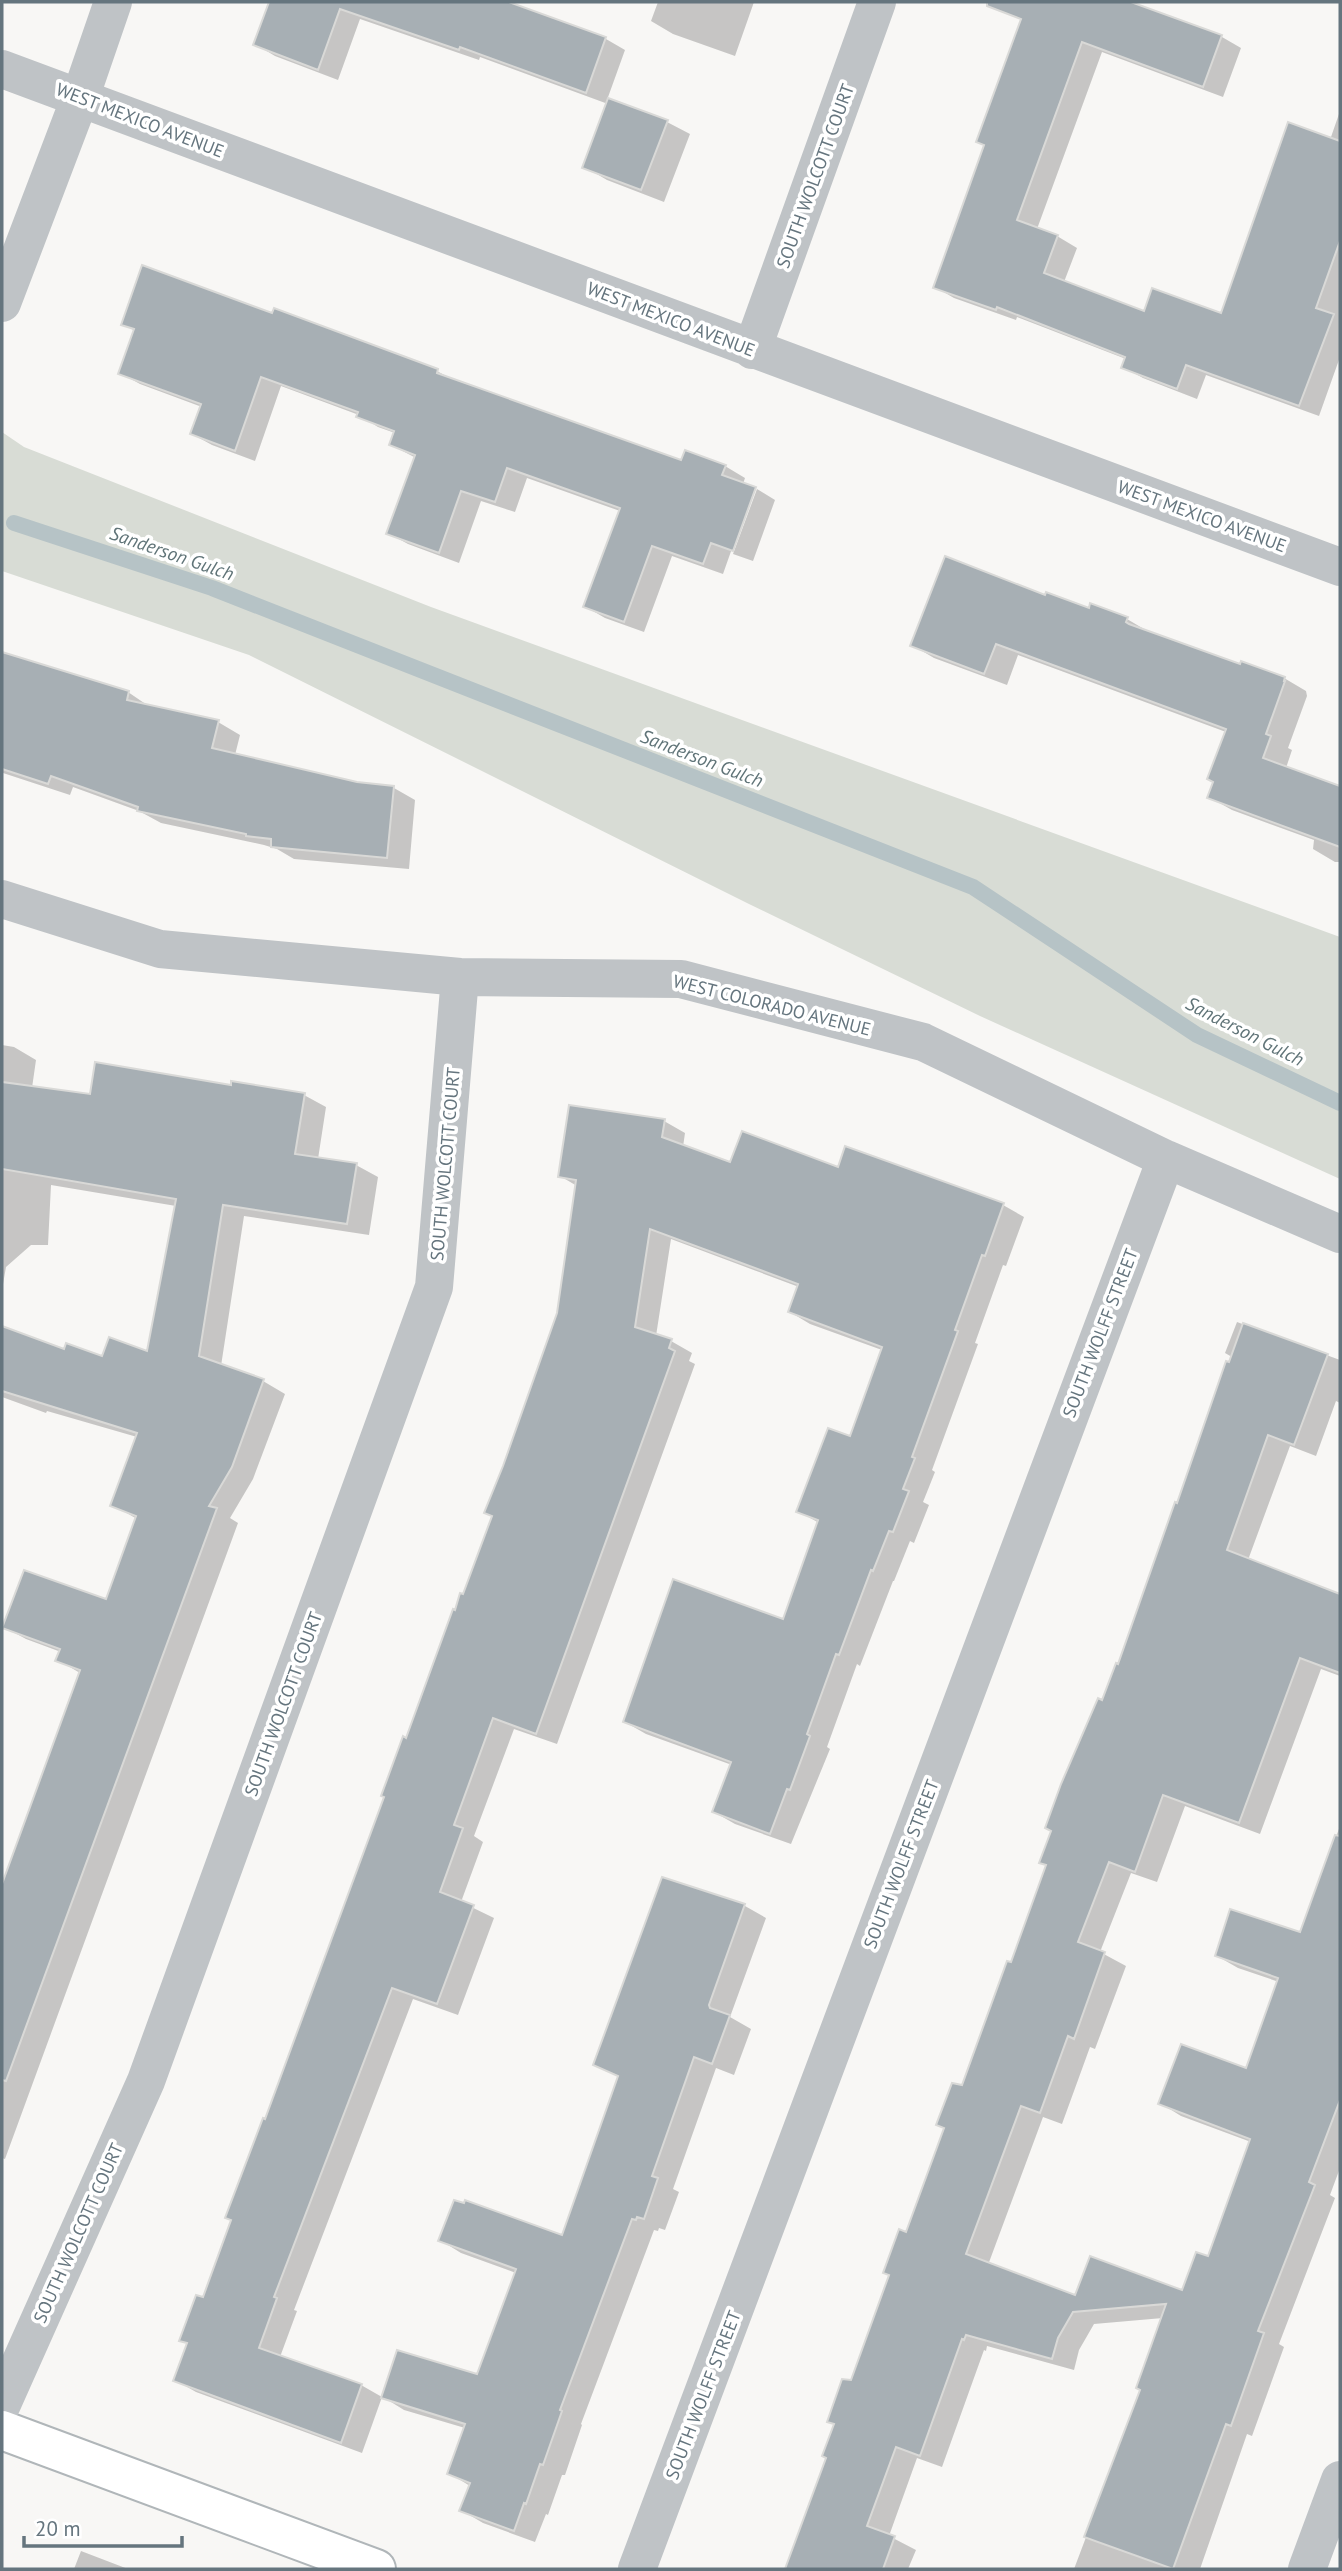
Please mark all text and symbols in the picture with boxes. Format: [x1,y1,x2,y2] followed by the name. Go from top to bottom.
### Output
[53,77,227,163] street label: WEST MEXICO AVENUE
[771,81,859,271] street label: SOUTH WOLCOTT COURT
[584,276,758,362] street label: WEST MEXICO AVENUE
[1114,475,1290,557] street label: WEST MEXICO AVENUE
[107,521,237,585] water label: Sanderson Gulch
[637,724,767,792] water label: Sanderson Gulch
[671,969,873,1041] street label: WEST COLORADO AVENUE
[1182,991,1308,1071] water label: Sanderson Gulch
[425,1066,465,1262] street label: SOUTH WOLCOTT COURT
[1057,1245,1143,1421] street label: SOUTH WOLFF STREET
[239,1609,327,1799] street label: SOUTH WOLCOTT COURT
[858,1776,944,1952] street label: SOUTH WOLFF STREET
[28,2140,128,2326] street label: SOUTH WOLCOTT COURT
[660,2307,746,2483] street label: SOUTH WOLFF STREET
[24,2504,182,2548] scale bar
[35,2515,81,2542] text: 20 m

